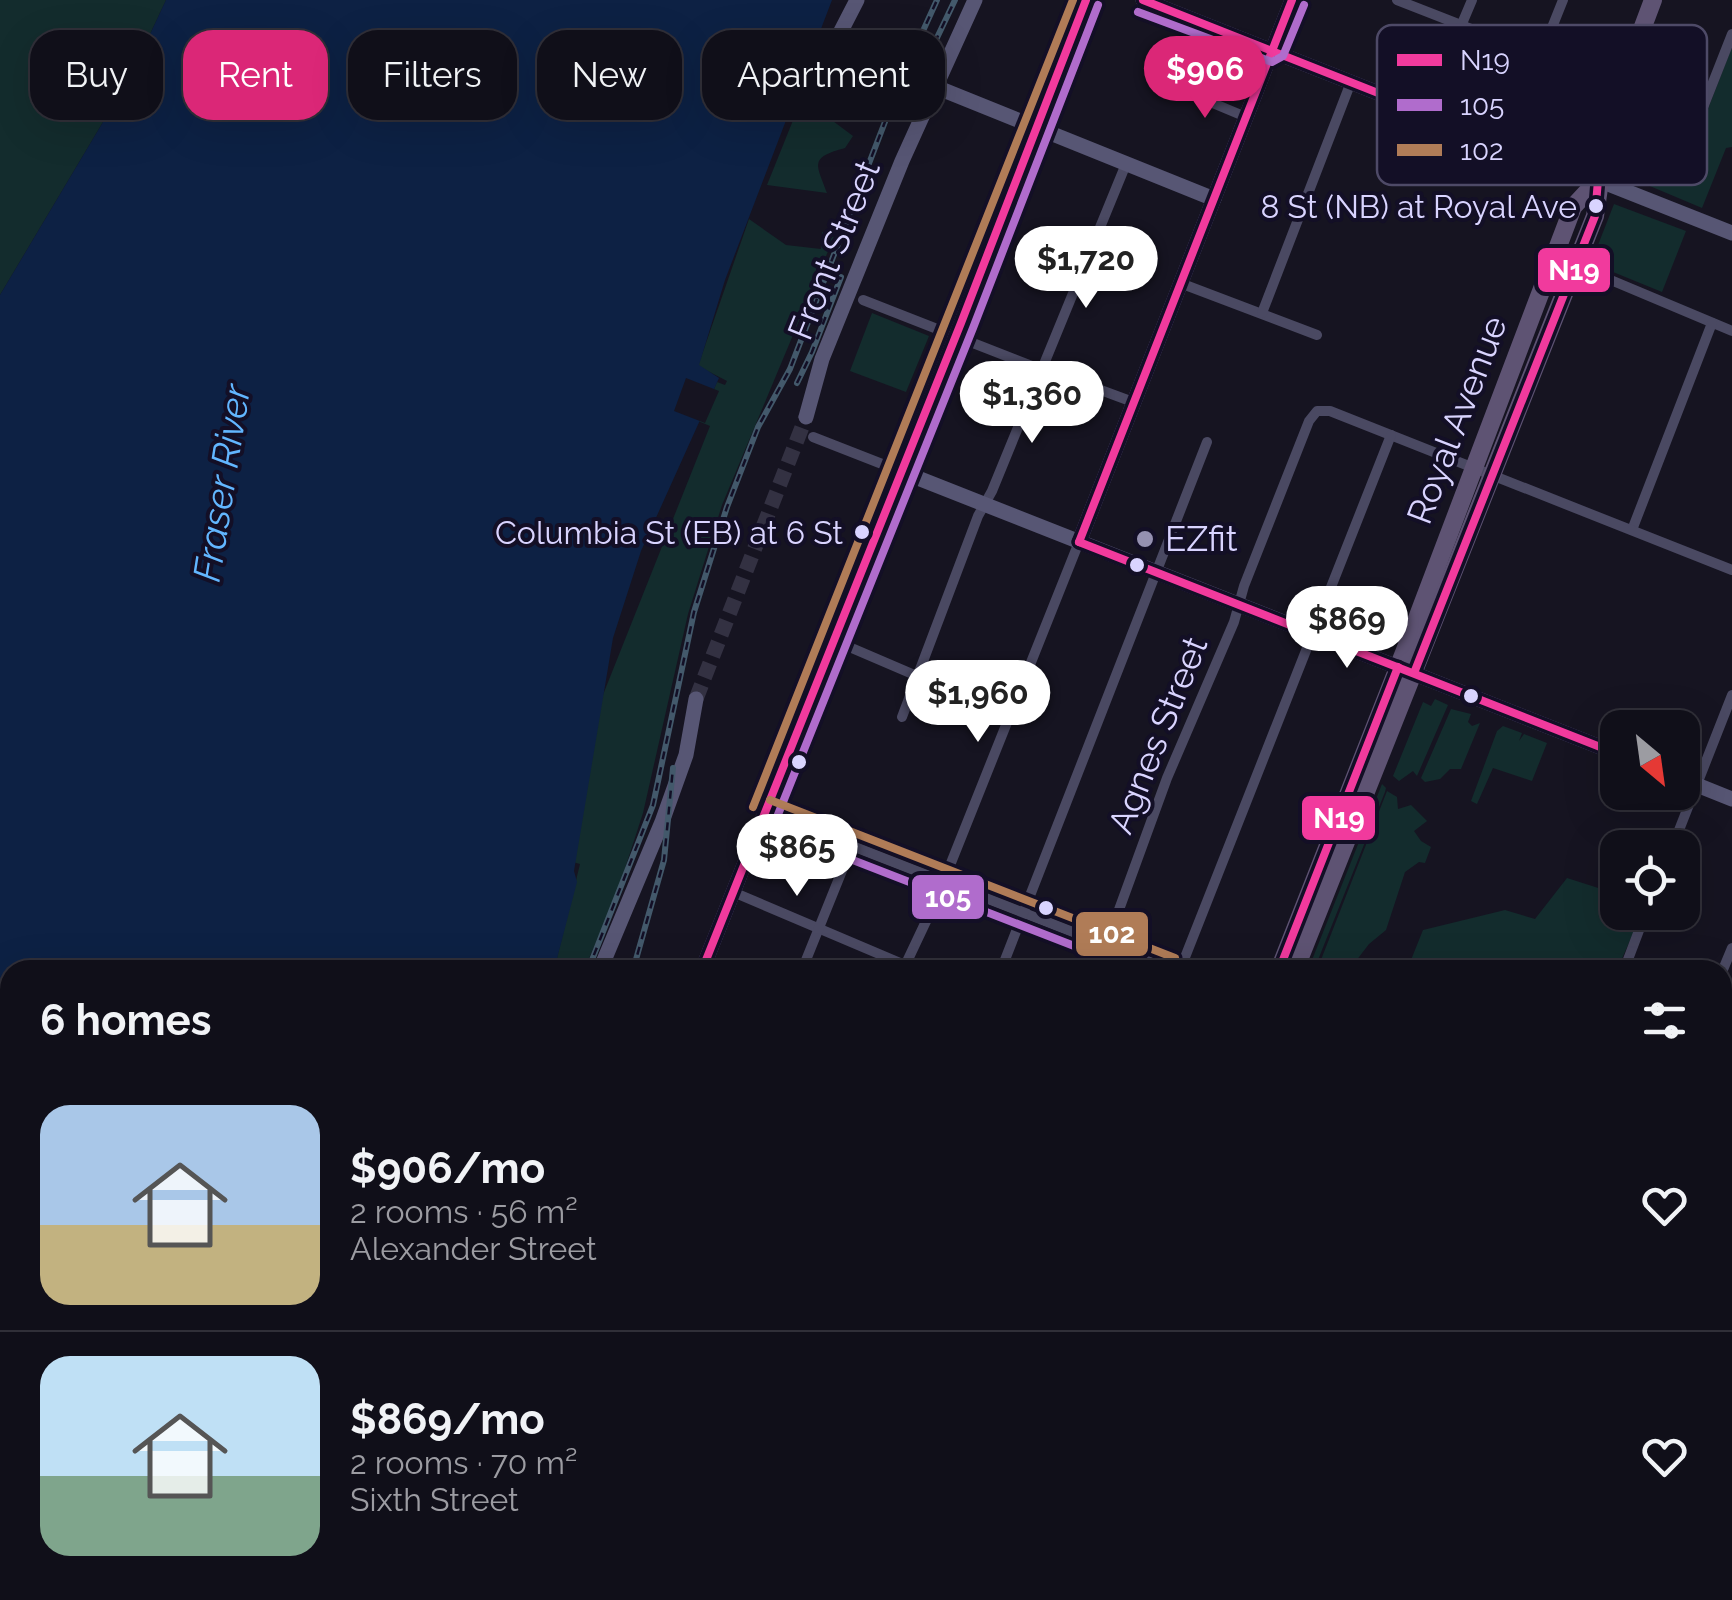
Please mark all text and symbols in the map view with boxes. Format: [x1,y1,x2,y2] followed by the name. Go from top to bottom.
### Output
[1377,25,1707,185] legend
[30,30,163,120] chip: Buy
[183,30,328,120] chip: Rent
[348,30,517,120] chip: Filters
[537,30,682,120] chip: New
[702,30,945,120] chip: Apartment
[1146,36,1264,121] pin: $906
[1460,44,1510,77] text: N19
[1166,50,1244,87] text: $906
[1460,89,1504,122] text: 105
[1460,134,1504,167] text: 102
[779,154,888,345] street label: Front Street
[1260,188,1577,225] place label: 8 St (NB) at Royal Ave
[1586,196,1606,216] marker: 8 St (NB) at Royal Ave
[1005,226,1167,311] pin: $1,720
[1037,240,1135,277] text: $1,720
[1536,246,1612,294] line badge: N19
[1548,254,1600,287] text: N19
[1398,310,1515,529] street label: Royal Avenue
[951,361,1113,446] pin: $1,360
[982,375,1082,412] text: $1,360
[184,379,260,585] water label: Fraser River
[495,514,843,551] place label: Columbia St (EB) at 6 St
[1165,518,1238,559] place label: EZfit
[852,522,872,542] marker: Columbia St (EB) at 6 St
[1134,528,1156,550] marker: EZfit
[1127,555,1147,575] unlabelled marker
[1288,586,1406,671] pin: $869
[1308,600,1386,637] text: $869
[1099,630,1216,839] street label: Agnes Street
[897,660,1059,745] pin: $1,960
[927,674,1029,711] text: $1,960
[1461,686,1481,706] unlabelled marker
[1600,710,1700,810] north arrow
[1600,710,1700,930] map controls
[789,752,809,772] unlabelled marker
[1300,794,1377,842] line badge: N19
[1313,802,1365,835] text: N19
[738,814,856,899] pin: $865
[759,828,835,865] text: $865
[1600,830,1700,930] button: locate
[910,873,986,921] line badge: 105
[925,881,971,914] text: 105
[1036,898,1056,918] unlabelled marker
[1074,910,1150,958] line badge: 102
[1089,917,1135,950] text: 102
[1637,993,1692,1048] icon: filters
[40,996,211,1045] text: 6 homes
[350,1144,545,1193] text: $906/mo
[120,1145,240,1265] icon: home
[1637,1178,1692,1233] icon: heart
[350,1193,578,1230] text: 2 rooms · 56 m²
[350,1230,597,1267] text: Alexander Street
[350,1395,545,1444] text: $869/mo
[120,1396,240,1516] icon: home
[1637,1429,1692,1484] icon: heart
[350,1444,577,1481] text: 2 rooms · 70 m²
[350,1481,519,1518] text: Sixth Street

